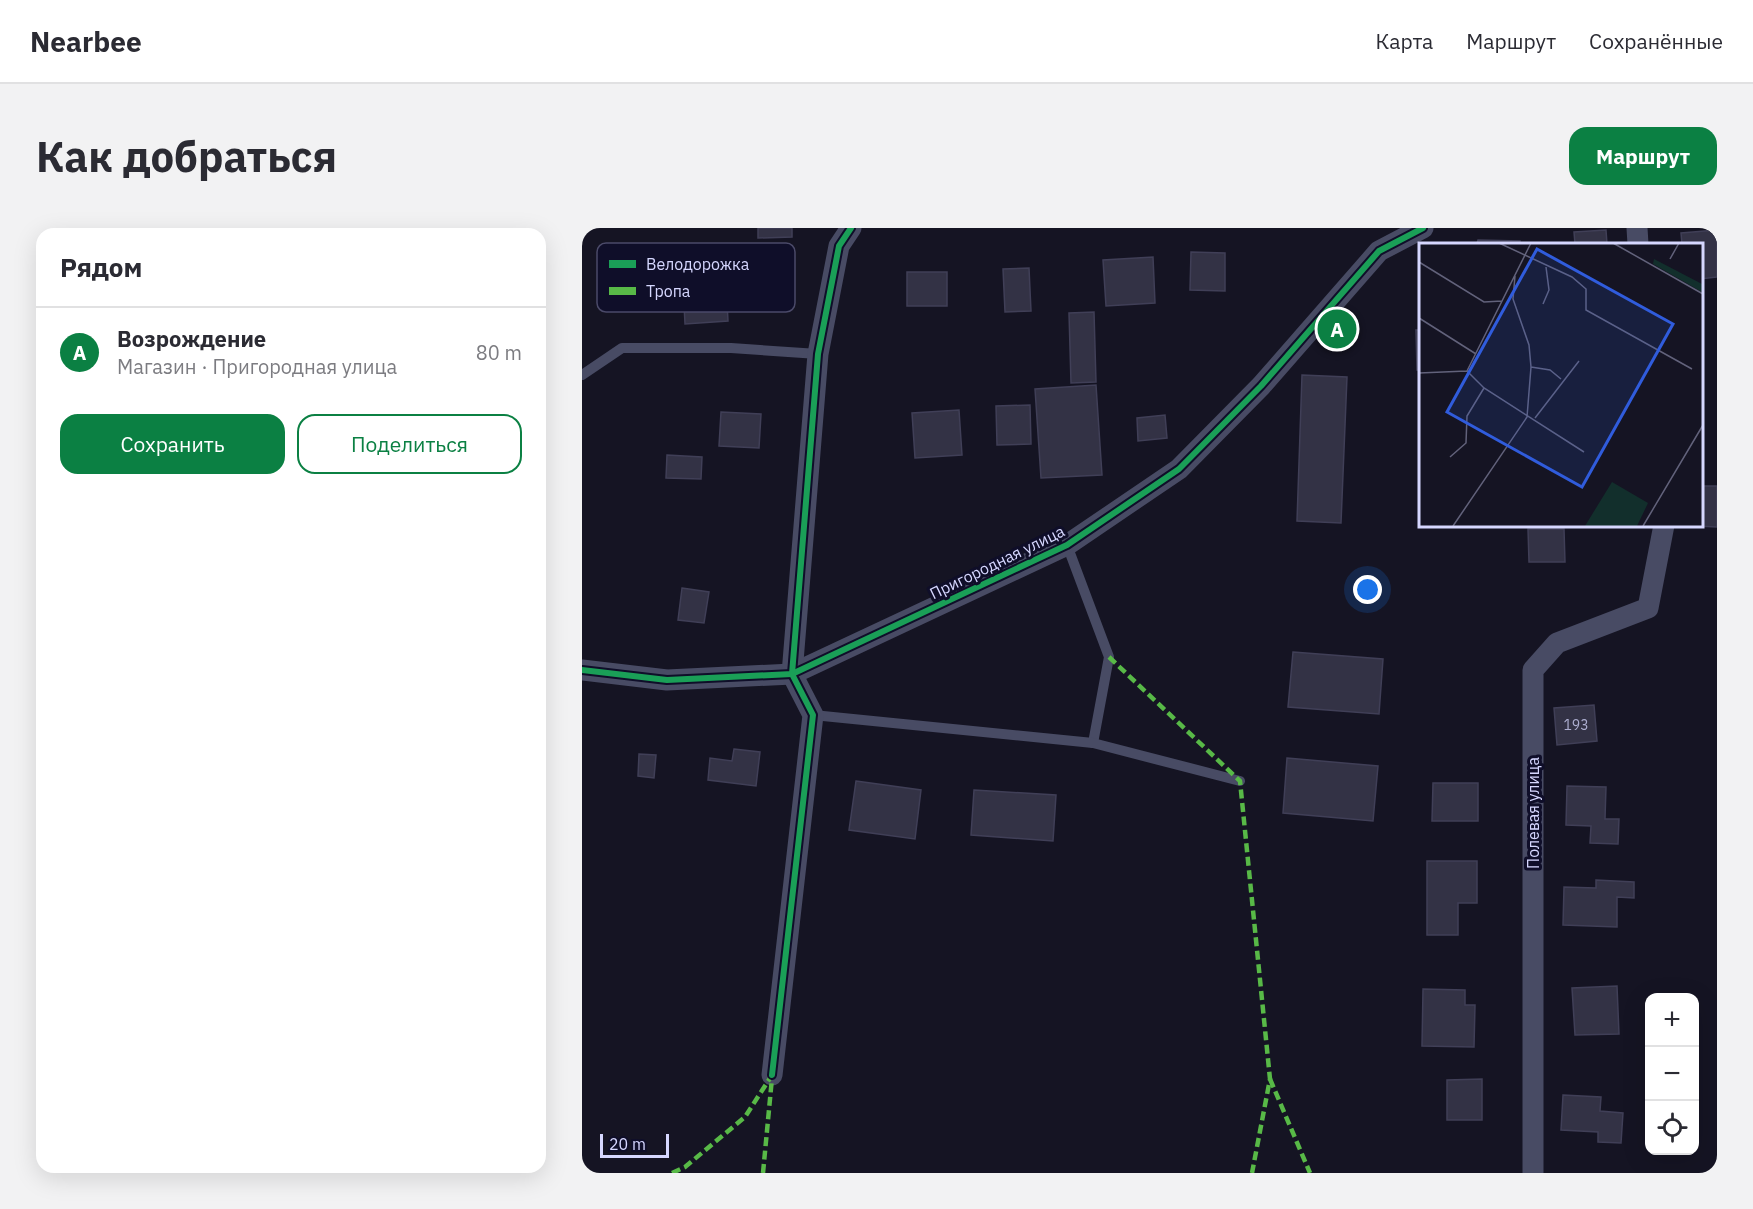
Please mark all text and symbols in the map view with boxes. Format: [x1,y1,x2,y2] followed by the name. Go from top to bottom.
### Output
[30,23,142,60] text: Nearbee
[1375,27,1433,55] text: Карта
[1466,27,1556,55] text: Маршрут
[1589,27,1723,55] text: Сохранённые
[1569,127,1717,185] button: Маршрут
[36,129,337,184] text: Как добраться
[597,243,795,312] legend
[1419,243,1702,526] inset map
[60,250,142,284] text: Рядом
[646,254,750,274] text: Велодорожка
[646,281,691,301] text: Тропа
[1318,306,1356,352] pin: A
[117,324,266,353] text: Возрождение
[73,339,86,366] text: A
[476,339,522,366] text: 80 m
[117,353,397,380] text: Магазин · Пригородная улица
[60,414,285,474] button: Сохранить
[297,414,522,474] button: Поделиться
[926,520,1068,603] street label: Пригородная улица
[1353,575,1382,604] your location
[1563,716,1589,734] house number: 193
[1523,757,1543,869] street label: Полевая улица
[1645,993,1699,1155] map controls
[1645,993,1699,1047] button: +
[1645,1047,1699,1101] button: −
[1645,1101,1699,1155] button: locate
[600,1131,669,1158] scale bar
[609,1134,646,1154] text: 20 m

